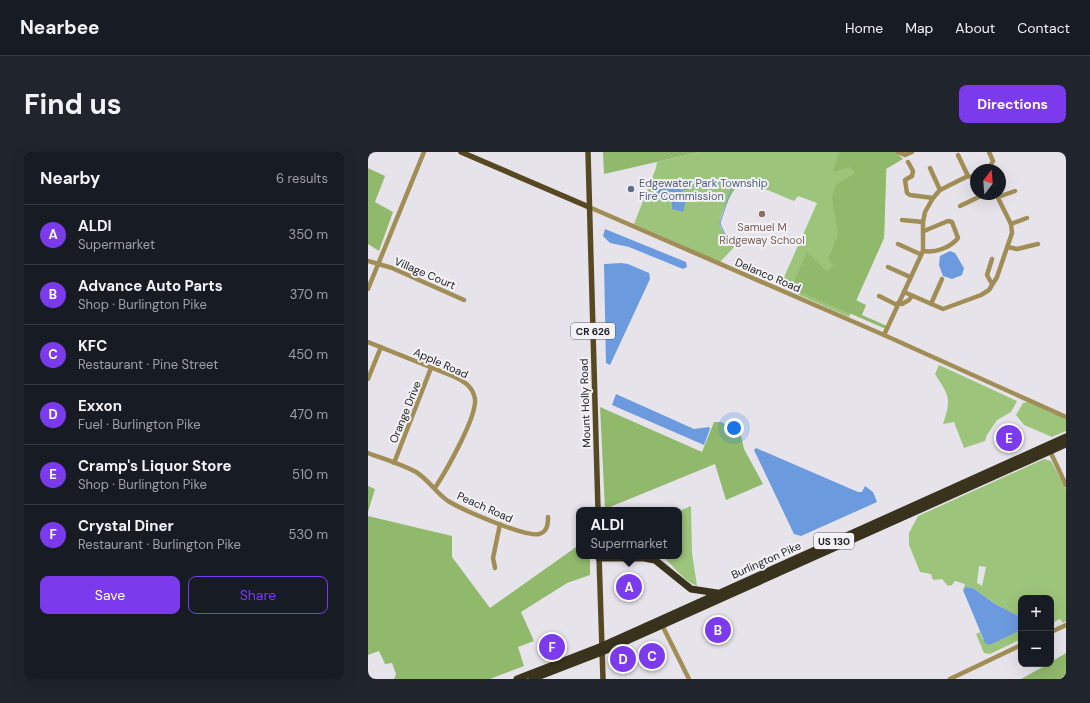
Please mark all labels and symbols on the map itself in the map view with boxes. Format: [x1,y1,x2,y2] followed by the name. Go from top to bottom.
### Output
[970,164,1006,200] north arrow
[639,176,768,203] place label: Edgewater Park Township Fire Commission
[626,184,636,194] marker: Edgewater Park Township Fire Commission
[757,209,767,219] marker: Samuel M Ridgeway School
[719,220,805,247] place label: Samuel M Ridgeway School
[392,254,458,292] street label: Village Court
[733,255,803,295] street label: Delanco Road
[571,323,615,339] road number: CR 626
[412,345,471,381] street label: Apple Road
[576,358,594,448] street label: Mount Holly Road
[386,379,424,445] street label: Orange Drive
[724,418,744,438] your location
[996,423,1022,453] pin: E
[455,489,515,526] street label: Peach Road
[814,533,854,549] road number: US 130
[729,538,803,582] street label: Burlington Pike
[616,572,642,602] pin: A
[705,615,731,645] pin: B
[539,632,565,662] pin: F
[639,641,665,671] pin: C
[610,644,636,674] pin: D

